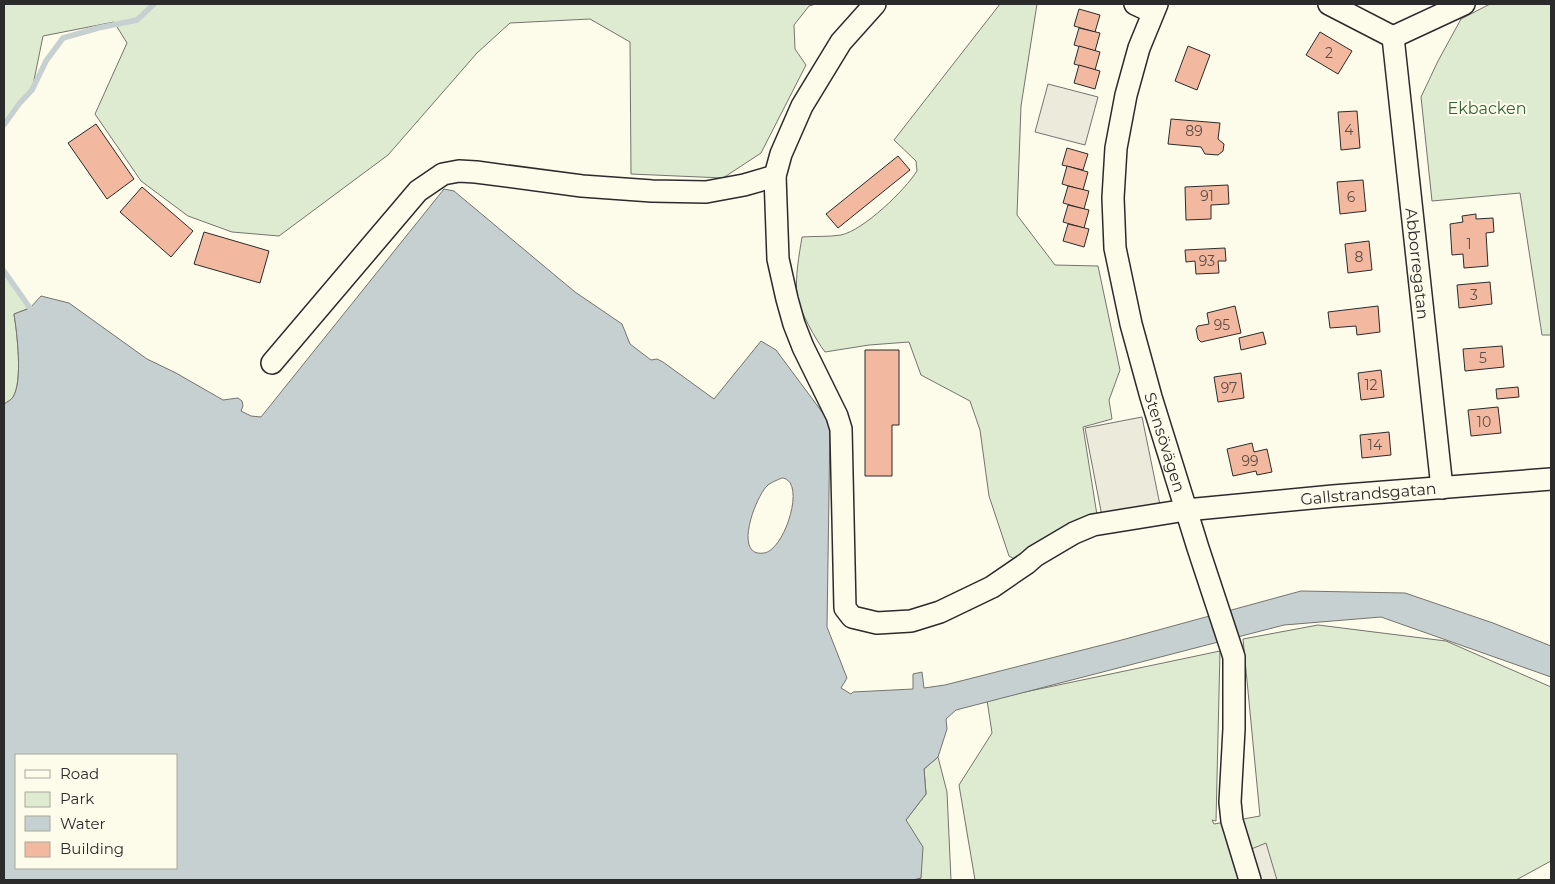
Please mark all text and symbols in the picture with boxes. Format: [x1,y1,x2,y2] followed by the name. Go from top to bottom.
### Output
[1325,44,1333,62] house number: 2
[1447,99,1527,118] park label: Ekbacken
[1344,121,1354,139] house number: 4
[1185,122,1203,140] house number: 89
[1200,187,1214,205] house number: 91
[1347,188,1356,206] house number: 6
[1402,207,1433,321] street label: Abborregatan
[1466,235,1472,253] house number: 1
[1355,248,1364,266] house number: 8
[1199,252,1215,270] house number: 93
[1470,286,1478,304] house number: 3
[1214,316,1230,334] house number: 95
[1479,349,1487,367] house number: 5
[1364,376,1378,394] house number: 12
[1221,379,1237,397] house number: 97
[1141,390,1189,494] street label: Stensövägen
[1477,413,1491,431] house number: 10
[1368,436,1383,454] house number: 14
[1241,452,1259,470] house number: 99
[1300,478,1437,509] street label: Gallstrandsgatan
[15,754,178,869] legend
[60,764,99,783] text: Road
[60,789,94,808] text: Park
[60,814,106,833] text: Water
[60,839,124,858] text: Building

